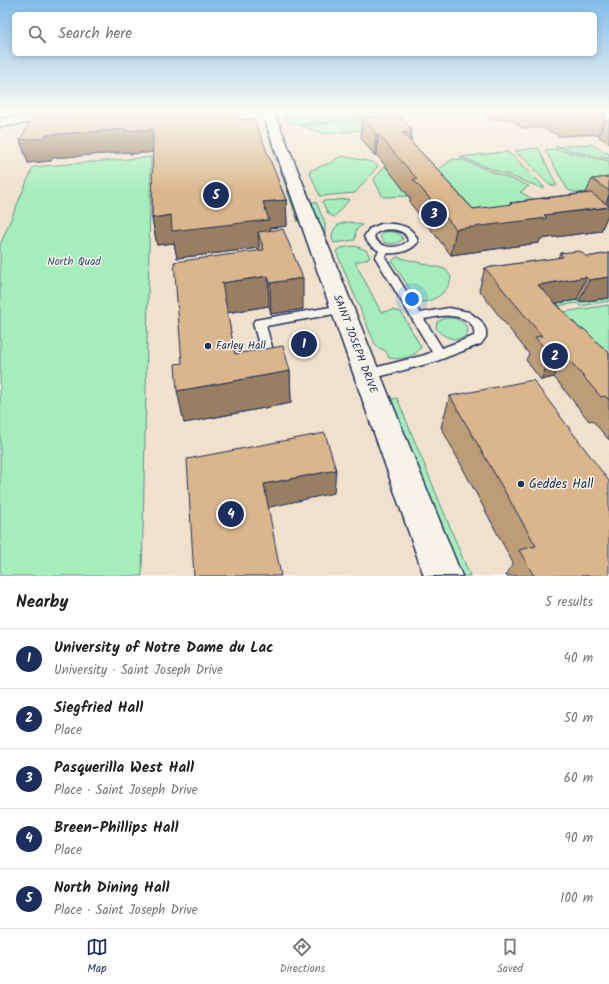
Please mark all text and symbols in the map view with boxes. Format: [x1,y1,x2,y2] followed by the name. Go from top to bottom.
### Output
[12,12,597,56] search box
[58,22,132,46] text: Search here
[26,23,48,45] icon: search
[203,180,229,210] pin: 5
[421,199,447,229] pin: 3
[47,253,101,271] park label: North Quad
[402,289,422,309] your location
[328,292,382,397] street label: SAINT JOSEPH DRIVE
[291,329,317,359] pin: 1
[216,337,266,355] place label: Farley Hall
[203,341,213,351] marker: Farley Hall
[542,341,568,371] pin: 2
[529,474,594,495] place label: Geddes Hall
[516,479,526,489] marker: Geddes Hall
[218,499,244,529] pin: 4
[16,589,68,616] text: Nearby
[545,592,593,613] text: 5 results
[54,636,274,660] text: University of Notre Dame du Lac
[27,648,31,669] text: 1
[564,648,593,669] text: 40 m
[54,660,223,681] text: University · Saint Joseph Drive
[54,696,143,720] text: Siegfried Hall
[25,708,33,729] text: 2
[564,708,593,729] text: 50 m
[54,720,82,741] text: Place
[54,756,194,780] text: Pasquerilla West Hall
[25,768,33,789] text: 3
[564,768,593,789] text: 60 m
[54,780,198,801] text: Place · Saint Joseph Drive
[54,816,178,840] text: Breen-Phillips Hall
[25,828,33,849] text: 4
[565,828,593,849] text: 90 m
[54,840,82,861] text: Place
[54,876,170,900] text: North Dining Hall
[26,888,32,909] text: 5
[560,888,593,909] text: 100 m
[54,900,198,921] text: Place · Saint Joseph Drive
[86,936,108,978] tab: Map
[280,936,325,978] tab: Directions
[497,936,523,978] tab: Saved

